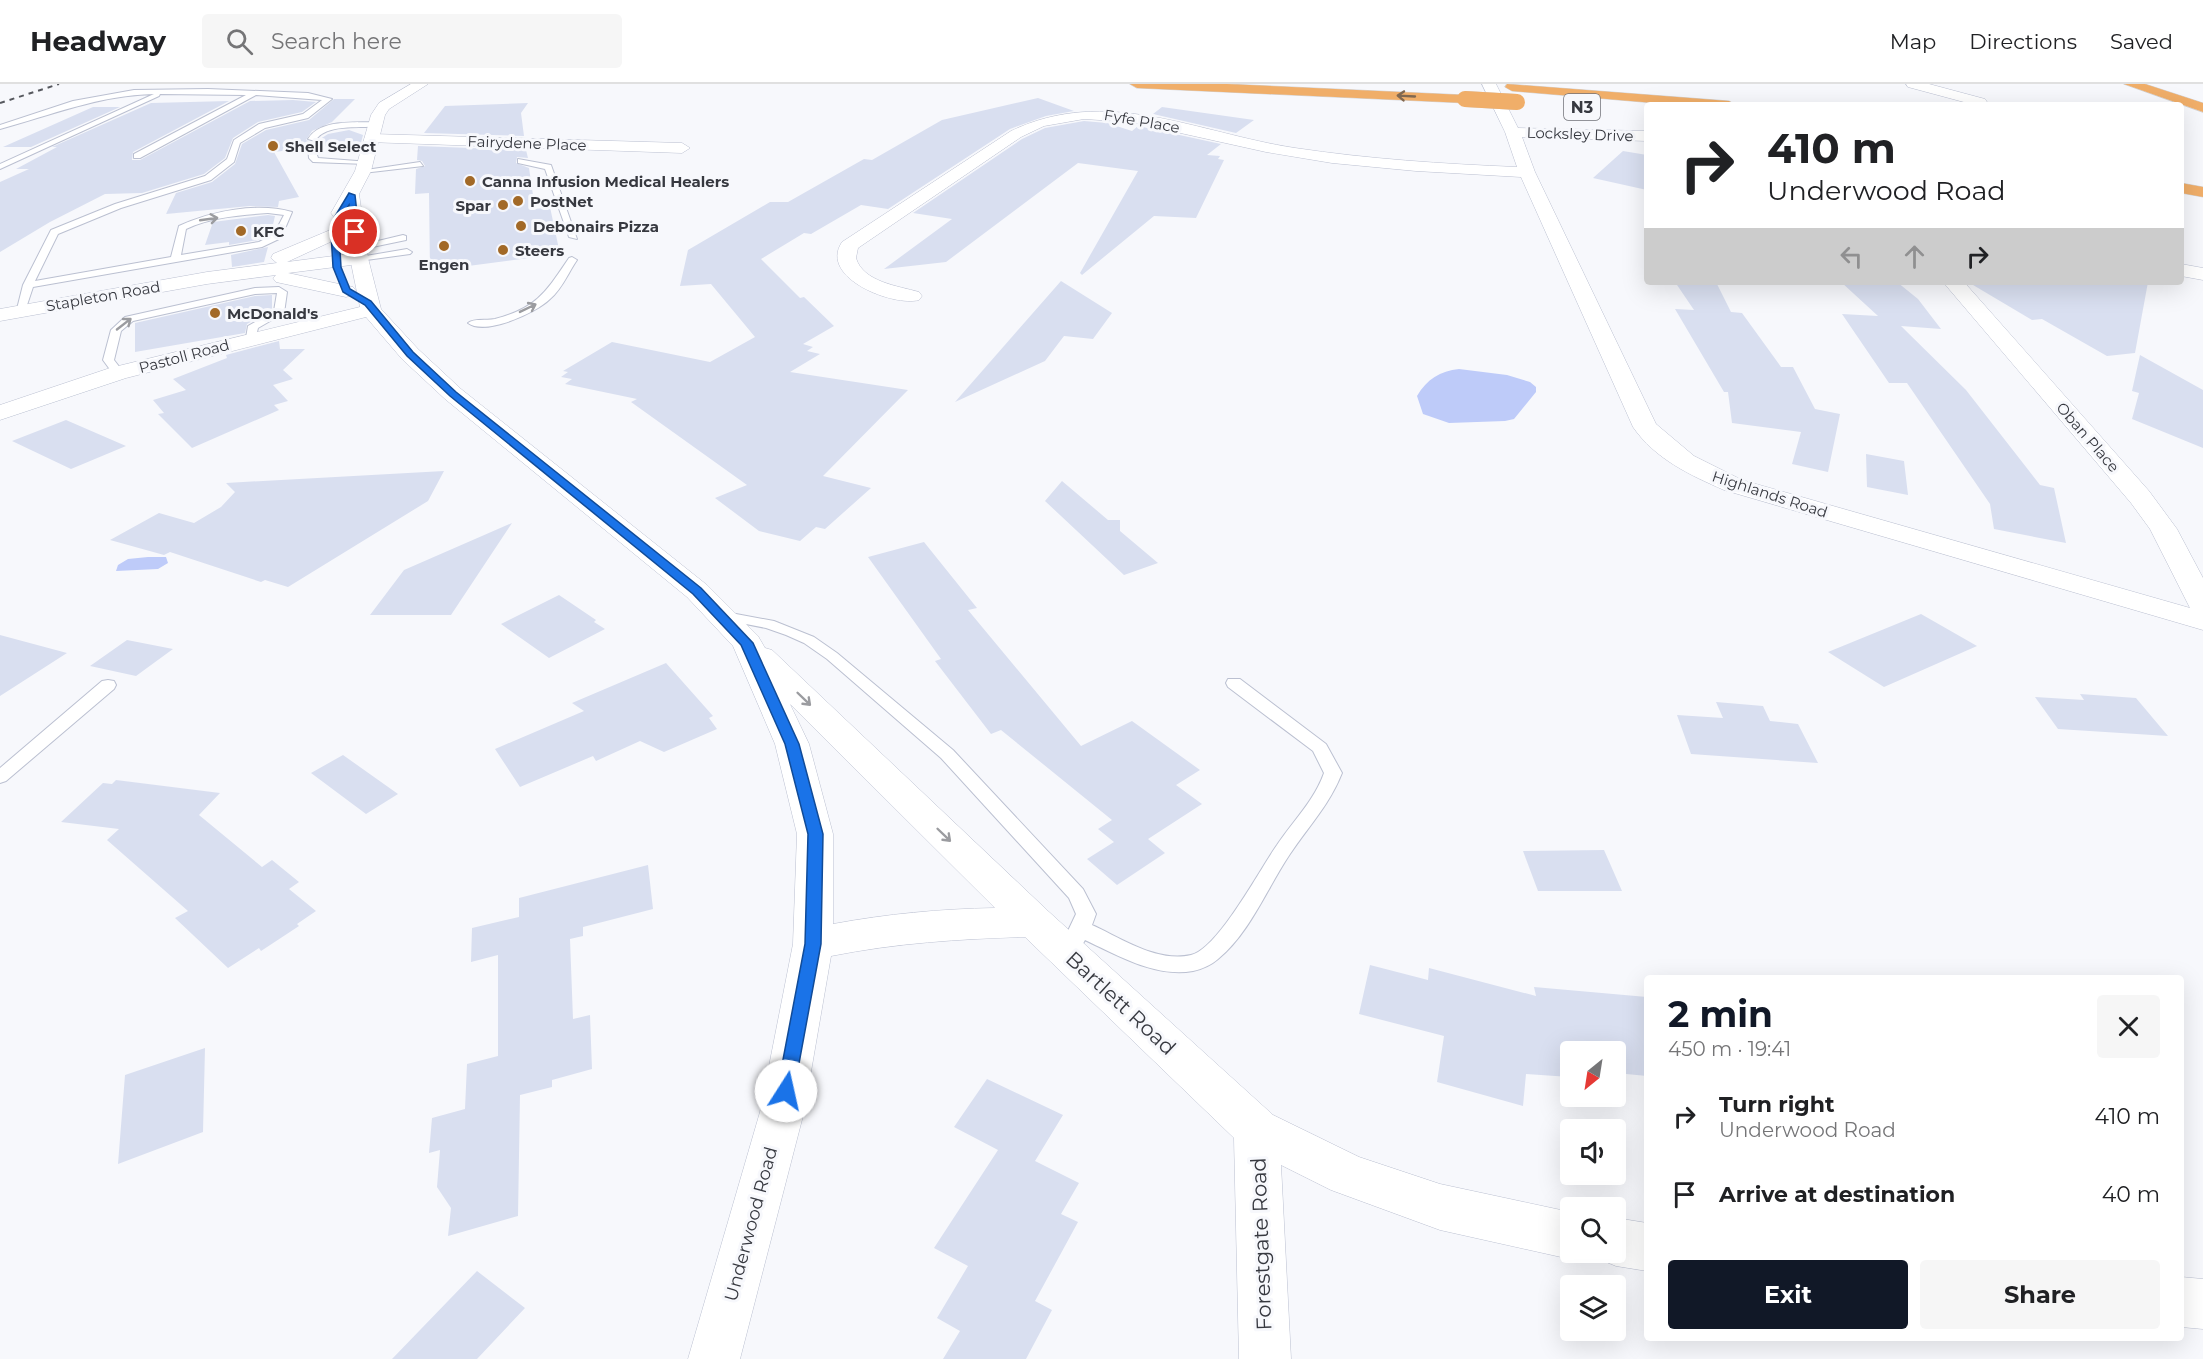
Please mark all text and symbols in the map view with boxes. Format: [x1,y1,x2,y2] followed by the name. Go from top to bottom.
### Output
[202,14,622,68] search box
[30,24,166,58] text: Headway
[223,25,256,58] icon: search
[271,28,402,55] text: Search here
[1890,29,1936,54] text: Map
[1969,29,2077,54] text: Directions
[2110,29,2173,54] text: Saved
[1397,90,1417,101] one-way arrow
[1564,94,1600,120] road number: N3
[1103,105,1181,137] street label: Fyfe Place
[1767,122,1896,174] text: 410 m
[1526,123,1634,145] street label: Locksley Drive
[1668,126,1746,204] icon: right
[467,131,587,155] street label: Fairydene Place
[285,137,377,156] place label: Shell Select
[266,139,280,153] marker: Shell Select
[482,172,729,191] place label: Canna Infusion Medical Healers
[463,174,477,188] marker: Canna Infusion Medical Healers
[1767,174,2006,207] text: Underwood Road
[530,192,594,211] place label: PostNet
[511,194,525,208] marker: PostNet
[455,196,492,215] place label: Spar
[496,198,510,212] marker: Spar
[329,206,380,257] pin
[199,214,219,225] one-way arrow
[338,215,371,248] icon: arrive
[533,217,659,236] place label: Debonairs Pizza
[514,219,528,233] marker: Debonairs Pizza
[253,222,285,241] place label: KFC
[234,224,248,238] marker: KFC
[437,239,451,253] marker: Engen
[1835,240,1868,273] icon: left
[1898,240,1931,273] icon: ahead
[1961,240,1994,273] icon: right
[515,241,564,260] place label: Steers
[496,243,510,257] marker: Steers
[419,255,469,274] place label: Engen
[44,277,162,315] street label: Stapleton Road
[518,301,536,313] one-way arrow
[227,304,318,323] place label: McDonald's
[208,306,222,320] marker: McDonald's
[116,317,132,330] one-way arrow
[137,335,231,377] street label: Pastoll Road
[2052,398,2124,476] street label: Oban Place
[1710,466,1830,522] street label: Highlands Road
[796,691,811,706] one-way arrow
[936,827,951,842] one-way arrow
[1061,946,1181,1060] street label: Bartlett Road
[1668,992,1773,1036] text: 2 min
[2097,995,2160,1058] button: close
[1668,1037,1791,1061] text: 450 m · 19:41
[1560,1041,1626,1107] north arrow
[1560,1041,1626,1341] map controls
[754,1059,818,1123] position arrow
[1719,1091,1834,1118] text: Turn right
[1668,1100,1701,1133] icon: right
[2094,1103,2160,1130] text: 410 m
[1719,1118,1896,1142] text: Underwood Road
[1560,1119,1626,1185] button: sound
[720,1144,782,1304] street label: Underwood Road
[1245,1157,1277,1331] street label: Forestgate Road
[1668,1178,1701,1211] icon: arrive
[1719,1181,1955,1208] text: Arrive at destination
[2102,1181,2160,1208] text: 40 m
[1560,1197,1626,1263] button: search
[1668,1260,1908,1329] button: Exit
[1920,1260,2160,1329] button: Share
[1560,1275,1626,1341] button: layers

